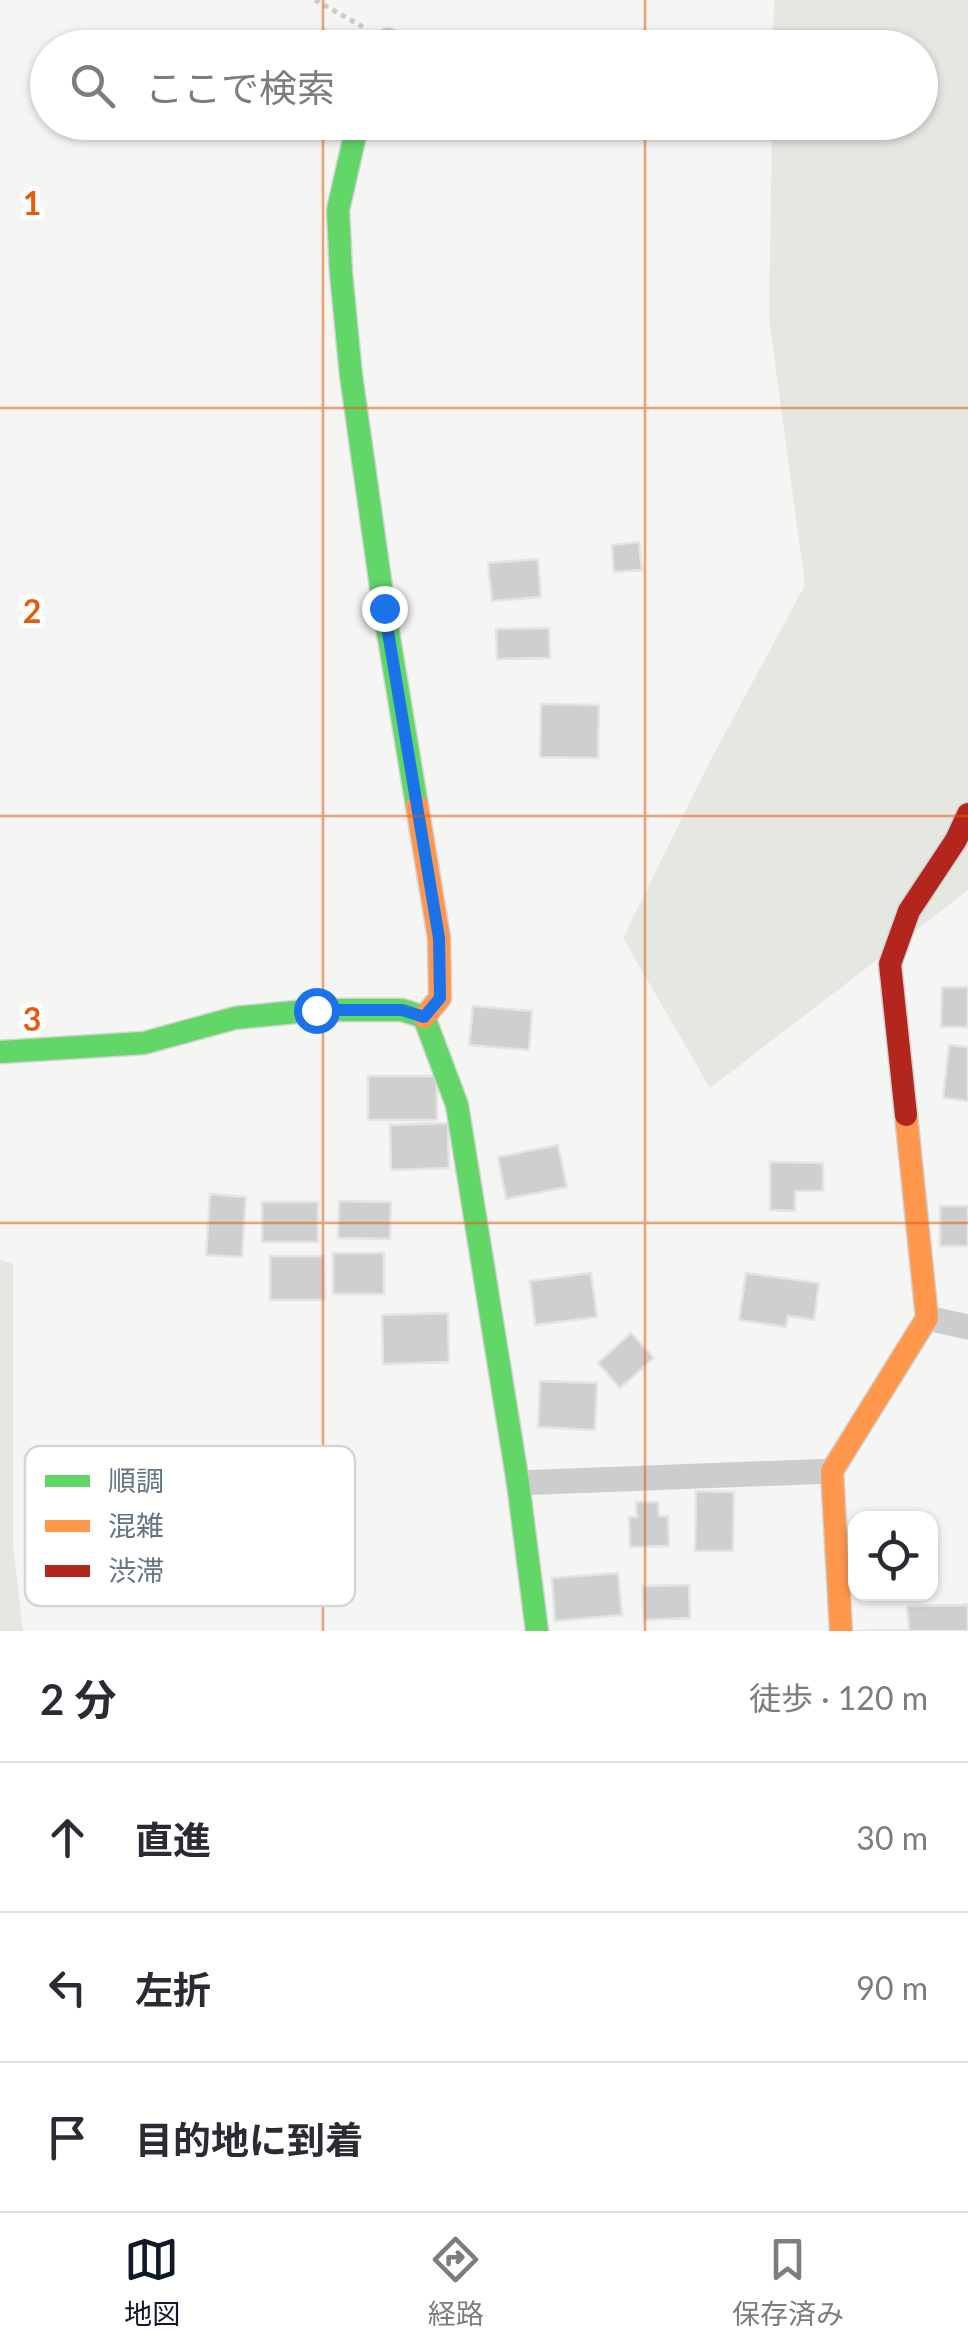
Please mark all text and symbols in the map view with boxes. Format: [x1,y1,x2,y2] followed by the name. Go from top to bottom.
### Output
[30,30,938,140] search box
[65,58,120,113] icon: search
[145,64,335,110] text: ここで検索
[23,183,41,222] text: 1
[362,586,408,632] route end
[23,591,41,630] text: 2
[294,988,340,1034] route start
[23,999,41,1038] text: 3
[25,1446,355,1606] legend
[108,1463,164,1497] text: 順調
[108,1508,164,1542] text: 混雑
[848,1511,938,1601] map controls
[848,1511,938,1601] button: locate
[108,1553,164,1587] text: 渋滞
[40,1674,117,1724] text: 2 分
[749,1678,928,1717] text: 徒歩 · 120 m
[40,1810,95,1865] icon: ahead
[135,1816,211,1862] text: 直進
[856,1818,928,1857] text: 30 m
[40,1960,95,2015] icon: left
[135,1966,211,2012] text: 左折
[856,1968,928,2007] text: 90 m
[40,2110,95,2165] icon: arrive
[135,2116,363,2162] text: 目的地に到着
[124,2232,180,2332] tab: 地図
[428,2232,484,2332] tab: 経路
[732,2232,844,2332] tab: 保存済み

